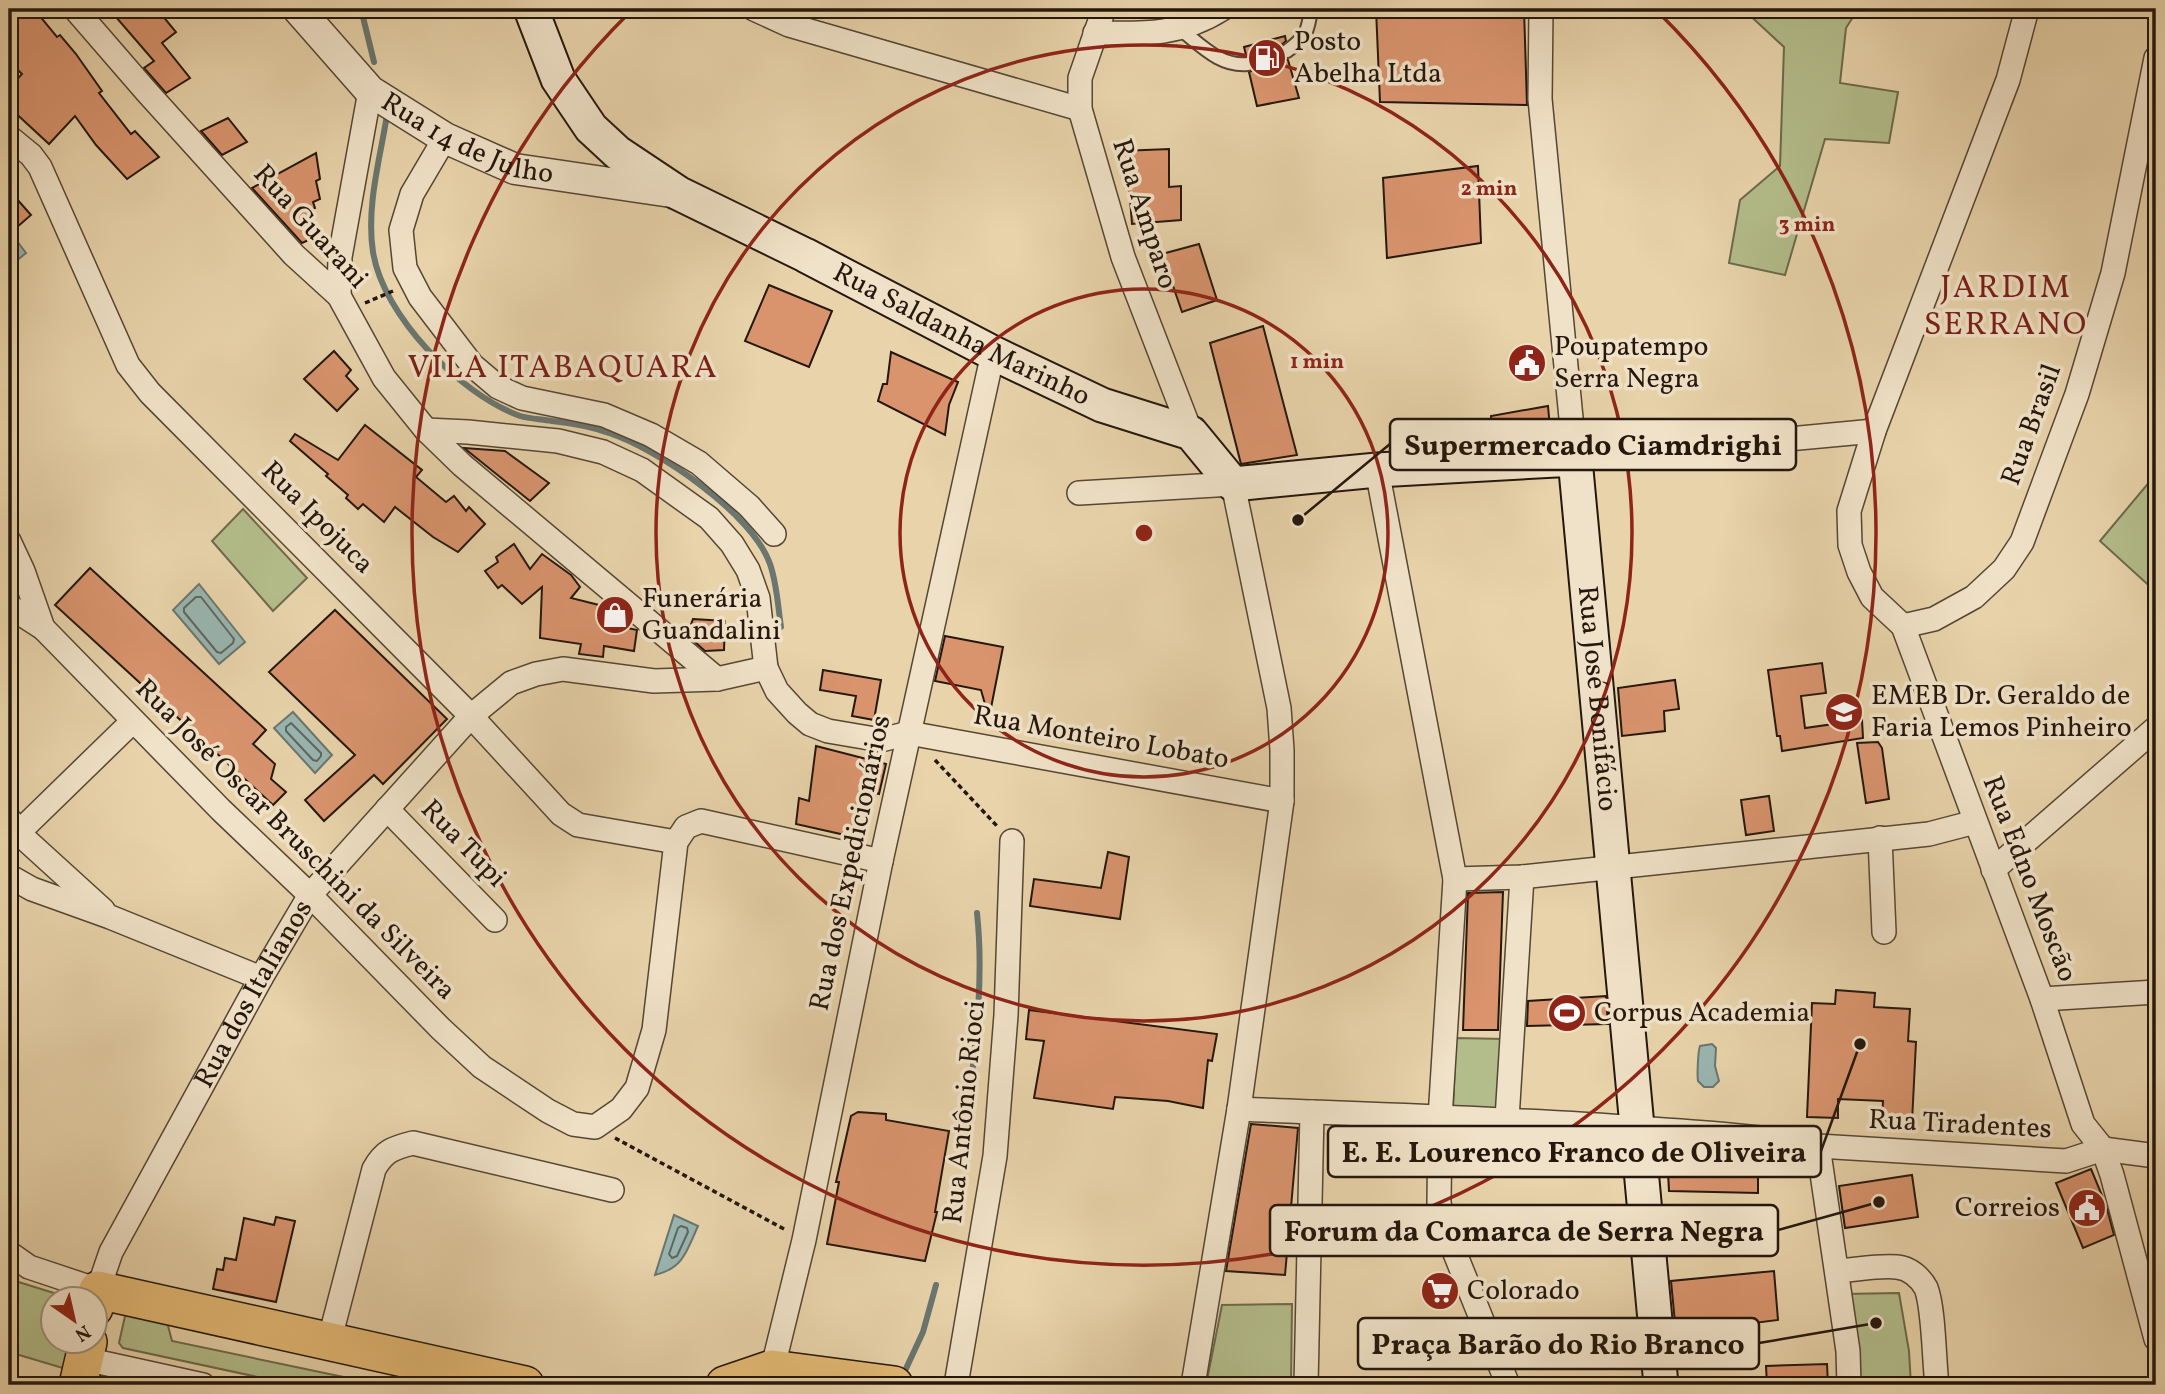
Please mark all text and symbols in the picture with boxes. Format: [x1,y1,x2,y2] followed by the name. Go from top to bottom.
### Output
[1294,23,1442,94] place label: Posto Abelha Ltda
[1246,37,1288,79] fuel station icon: Posto Abelha Ltda
[373,83,556,194] street label: Rua 14 de Julho
[1101,134,1187,294] street label: Rua Amparo
[243,156,377,298] street label: Rua Guarani
[1461,175,1517,204] text: 2 min
[1779,211,1835,240] text: 3 min
[826,253,1097,416] street label: Rua Saldanha Marinho
[1924,267,2088,348] district label: JARDIM SERRANO
[1554,328,1709,399] place label: Poupatempo Serra Negra
[1506,342,1548,384] public building icon: Poupatempo Serra Negra
[407,347,719,391] district label: VILA ITABAQUARA
[1290,348,1344,377] text: 1 min
[1992,359,2072,491] street label: Rua Brasil
[1390,419,1796,470] callout: Supermercado Ciamdrighi
[1404,426,1782,468] text: Supermercado Ciamdrighi
[252,453,382,583] street label: Rua Ipojuca
[1132,521,1156,545] centre of rings
[642,580,781,651] place label: Funerária Guandalini
[1567,584,1627,813] street label: Rua José Bonifácio
[594,594,636,636] shop icon: Funerária Guandalini
[126,671,464,1009] street label: Rua José Oscar Bruschini da Silveira
[1871,677,2132,748] place label: EMEB Dr. Geraldo de Faria Lemos Pinheiro
[1823,691,1865,733] school or university icon: EMEB Dr. Geraldo de Faria Lemos Pinheiro
[970,696,1232,780] street label: Rua Monteiro Lobato
[801,712,901,1014] street label: Rua dos Expedicionários
[1972,770,2086,988] street label: Rua Edno Moscão
[411,791,515,897] street label: Rua Tupi
[185,893,322,1095] street label: Rua dos Italianos
[1546,992,1588,1034] sports icon: Corpus Academia
[1594,994,1810,1033] place label: Corpus Academia
[934,998,996,1226] street label: Rua Antônio Rioci
[1867,1101,2053,1149] street label: Rua Tiradentes
[1328,1126,1821,1177] callout: E. E. Lourenco Franco de Oliveira
[1341,1133,1807,1175] text: E. E. Lourenco Franco de Oliveira
[2066,1187,2108,1229] public building icon: Correios
[1955,1189,2060,1228] place label: Correios
[1270,1205,1778,1256] callout: Forum da Comarca de Serra Negra
[1284,1212,1764,1254] text: Forum da Comarca de Serra Negra
[1419,1270,1461,1312] supermarket icon: Colorado
[1467,1272,1580,1311] place label: Colorado
[38,1286,108,1356] north arrow
[69,1318,95,1347] text: N
[1358,1318,1759,1369] callout: Praça Barão do Rio Branco
[1371,1325,1745,1367] text: Praça Barão do Rio Branco

